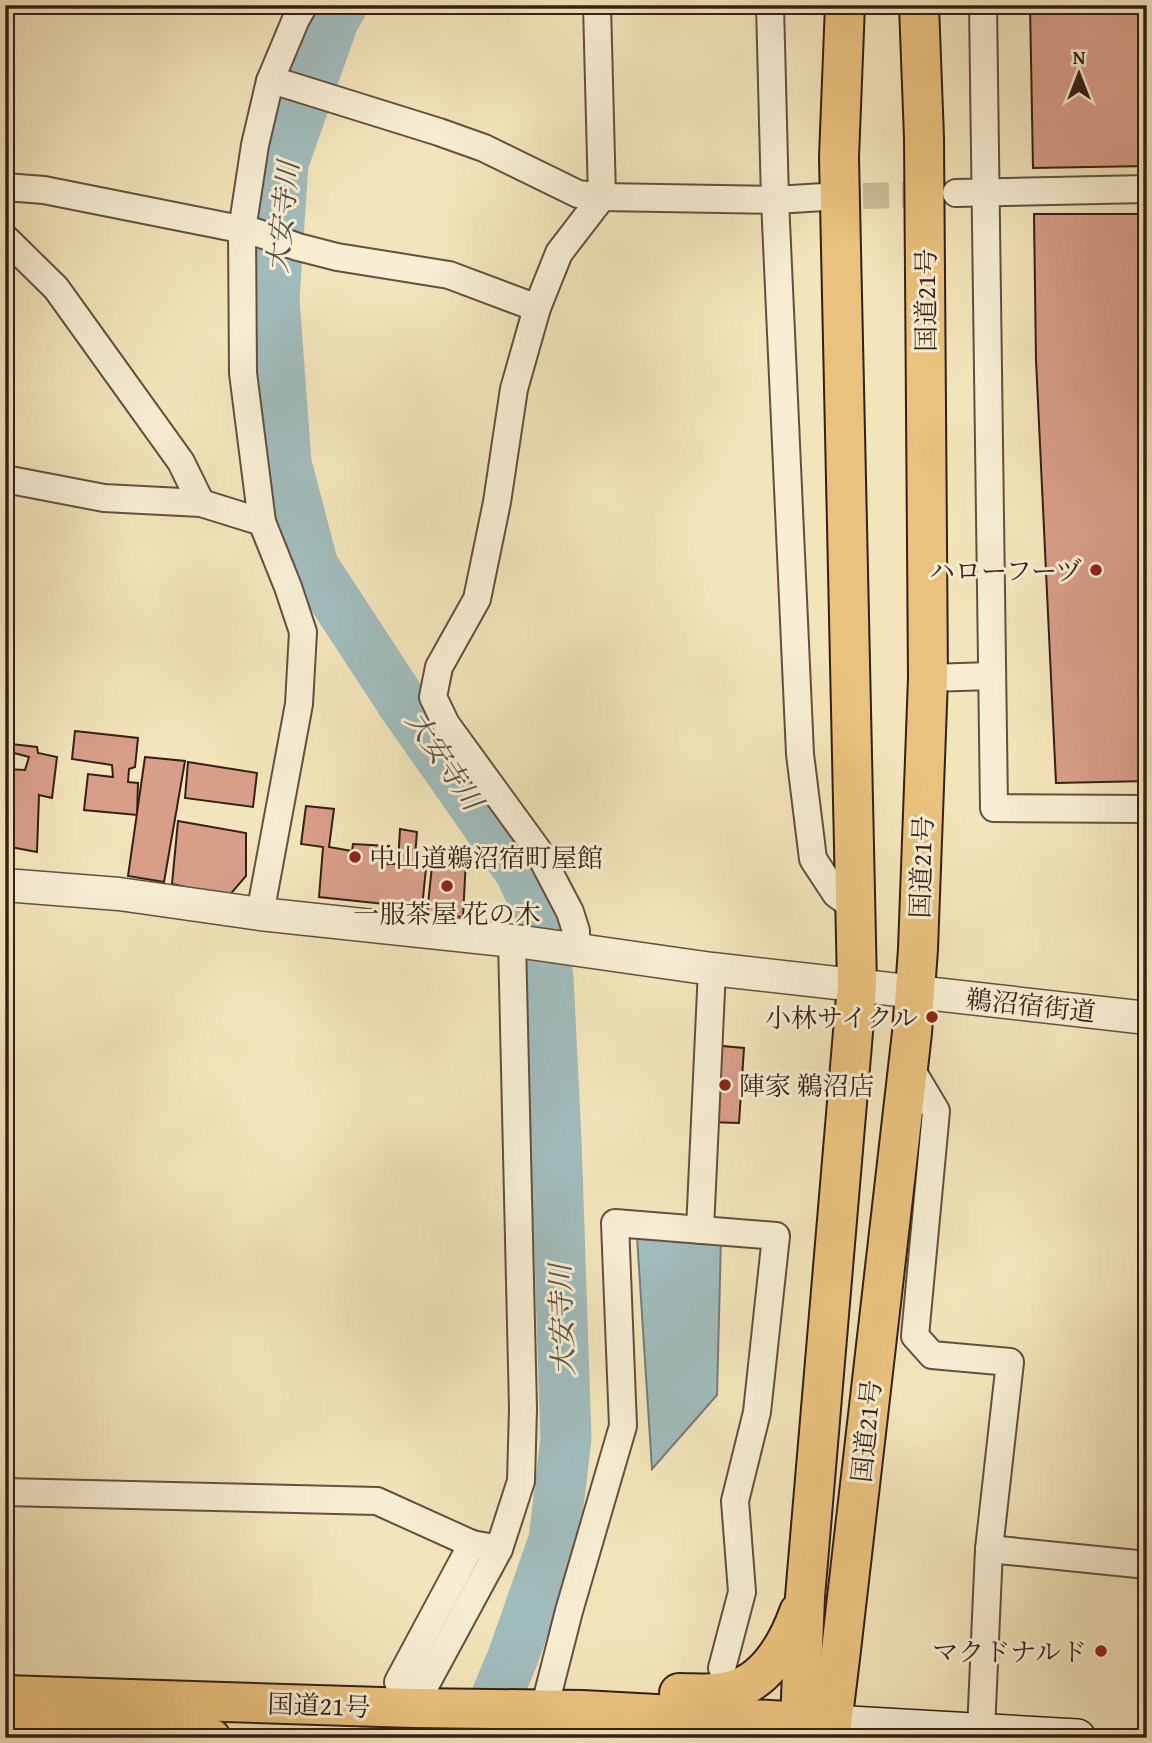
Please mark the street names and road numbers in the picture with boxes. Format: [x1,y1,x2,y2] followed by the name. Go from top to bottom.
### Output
[906,248,945,352] street label: 国道21号
[900,815,942,919] street label: 国道21号
[964,979,1098,1031] street label: 鵜沼宿街道
[841,1378,891,1484] street label: 国道21号
[267,1684,371,1726] street label: 国道21号

